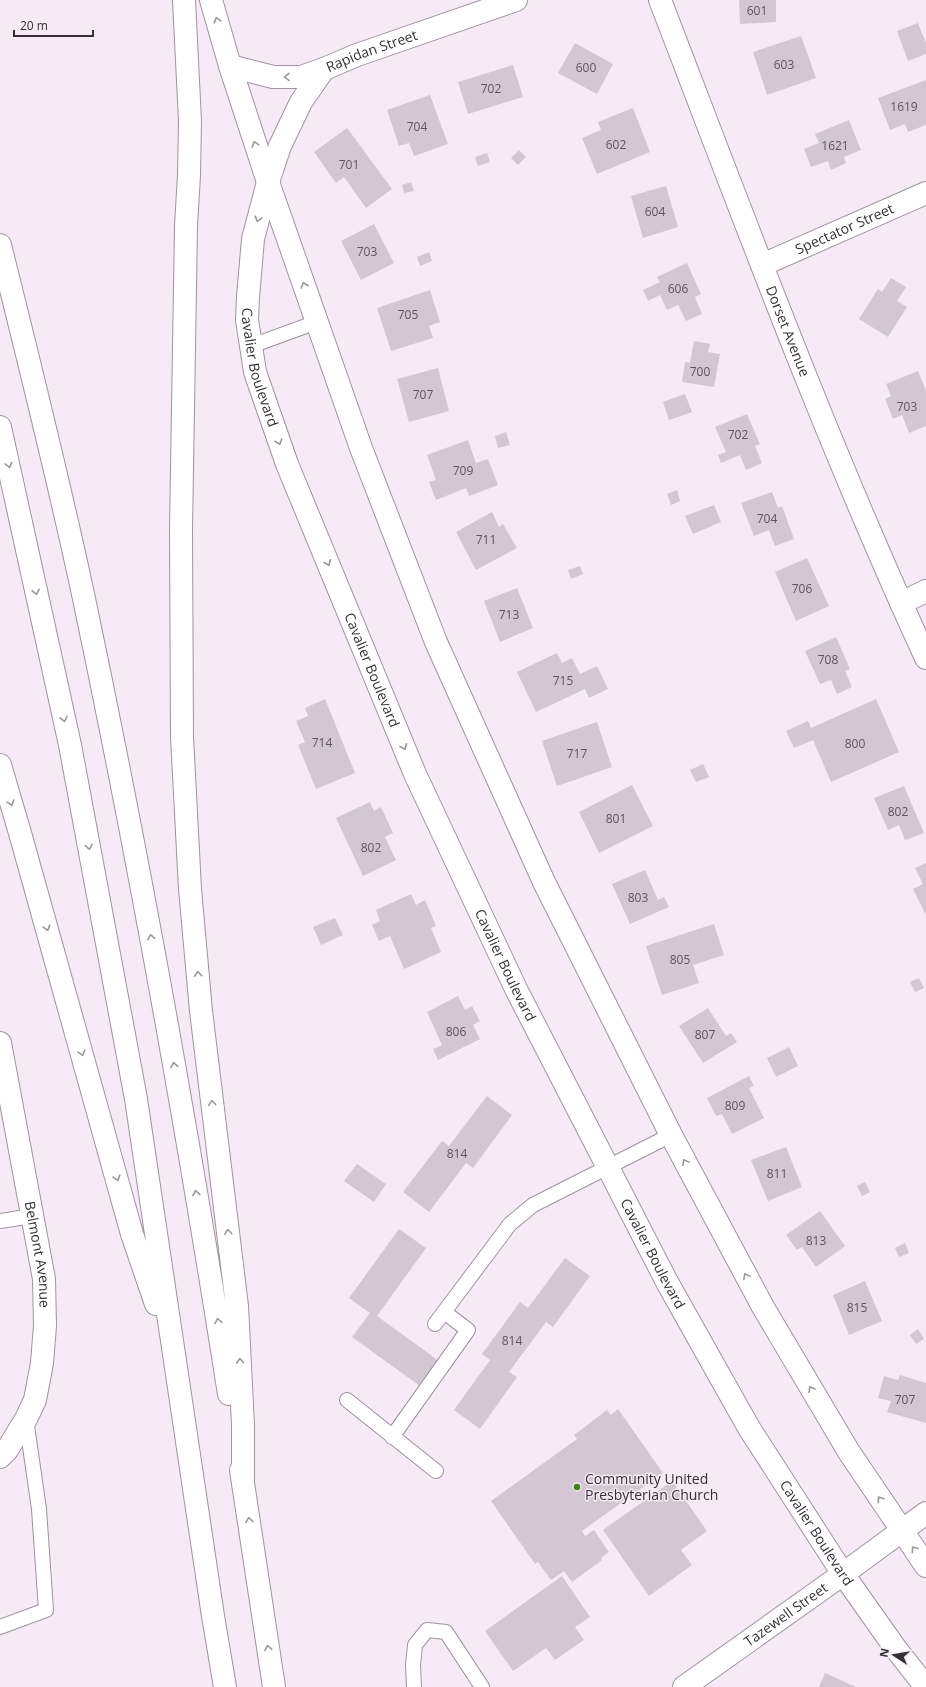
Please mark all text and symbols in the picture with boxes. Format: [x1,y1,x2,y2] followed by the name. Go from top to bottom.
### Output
[747,2,767,19] house number: 601
[14,12,93,38] scale bar
[20,17,48,34] text: 20 m
[213,17,222,24] one-way arrow
[323,25,420,76] street label: Rapidan Street
[774,56,794,73] house number: 603
[576,59,596,76] house number: 600
[284,73,290,81] one-way arrow
[481,80,501,97] house number: 702
[890,98,918,115] house number: 1619
[407,118,427,135] house number: 704
[606,136,626,153] house number: 602
[821,137,849,154] house number: 1621
[252,141,260,148] one-way arrow
[339,156,359,173] house number: 701
[792,198,896,258] street label: Spectator Street
[645,203,665,220] house number: 604
[254,216,263,223] one-way arrow
[357,243,377,260] house number: 703
[668,280,688,297] house number: 606
[300,282,308,289] one-way arrow
[762,283,815,379] street label: Dorset Avenue
[398,306,418,323] house number: 705
[238,307,283,429] street label: Cavalier Boulevard
[690,363,710,380] house number: 700
[413,386,433,403] house number: 707
[897,398,917,415] house number: 703
[728,426,748,443] house number: 702
[274,438,283,445] one-way arrow
[4,462,12,468] one-way arrow
[453,462,473,479] house number: 709
[757,510,777,527] house number: 704
[476,531,496,548] house number: 711
[323,559,331,566] one-way arrow
[792,580,812,597] house number: 706
[32,589,40,595] one-way arrow
[499,606,519,623] house number: 713
[340,610,405,730] street label: Cavalier Boulevard
[818,651,838,668] house number: 708
[553,672,573,689] house number: 715
[60,716,68,722] one-way arrow
[312,734,332,751] house number: 714
[845,735,865,752] house number: 800
[400,744,408,751] one-way arrow
[567,745,587,762] house number: 717
[6,799,15,806] one-way arrow
[888,803,908,820] house number: 802
[606,810,626,827] house number: 801
[361,839,381,856] house number: 802
[84,844,93,850] one-way arrow
[628,889,648,906] house number: 803
[471,906,541,1024] street label: Cavalier Boulevard
[42,924,51,931] one-way arrow
[147,934,155,940] one-way arrow
[670,951,690,968] house number: 805
[193,971,202,977] one-way arrow
[446,1023,466,1040] house number: 806
[695,1026,715,1043] house number: 807
[77,1049,86,1056] one-way arrow
[170,1062,179,1068] one-way arrow
[725,1097,745,1114] house number: 809
[208,1100,217,1106] one-way arrow
[447,1145,467,1162] house number: 814
[682,1158,689,1166] one-way arrow
[767,1165,787,1182] house number: 811
[112,1174,121,1181] one-way arrow
[192,1190,201,1196] one-way arrow
[616,1195,690,1312] street label: Cavalier Boulevard
[21,1199,55,1308] street label: Belmont Avenue
[223,1229,232,1235] one-way arrow
[806,1232,826,1249] house number: 813
[743,1273,751,1280] one-way arrow
[847,1299,867,1316] house number: 815
[214,1318,223,1324] one-way arrow
[502,1332,522,1349] house number: 814
[235,1358,244,1364] one-way arrow
[808,1386,816,1393] one-way arrow
[895,1391,915,1408] house number: 707
[585,1469,718,1504] place label: Community United Presbyterian Church
[776,1476,858,1589] street label: Cavalier Boulevard
[572,1482,582,1492] marker: Community United Presbyterian Church
[877,1496,884,1503] one-way arrow
[245,1517,254,1523] one-way arrow
[911,1546,918,1553] one-way arrow
[740,1578,831,1650] street label: Tazewell Street
[874,1635,914,1675] north arrow
[265,1645,273,1652] one-way arrow
[875,1647,892,1659] text: N

